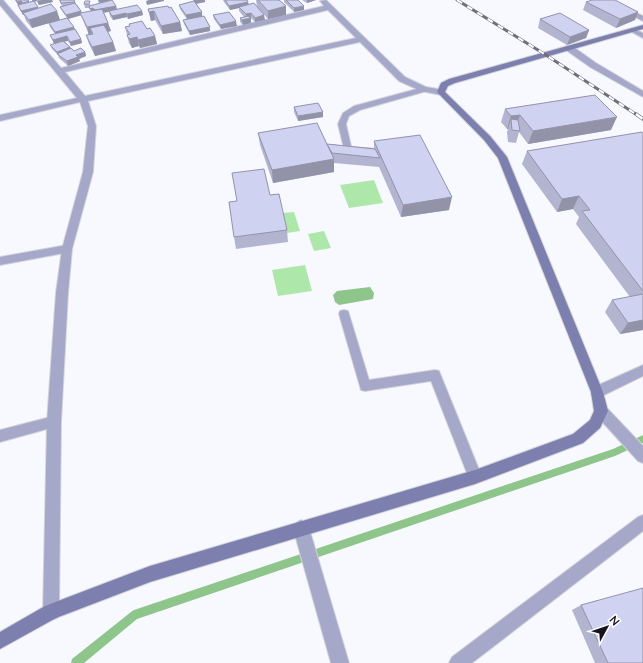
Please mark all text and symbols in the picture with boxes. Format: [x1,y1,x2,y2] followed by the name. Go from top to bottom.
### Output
[587,607,627,647] north arrow
[607,613,623,628] text: N

